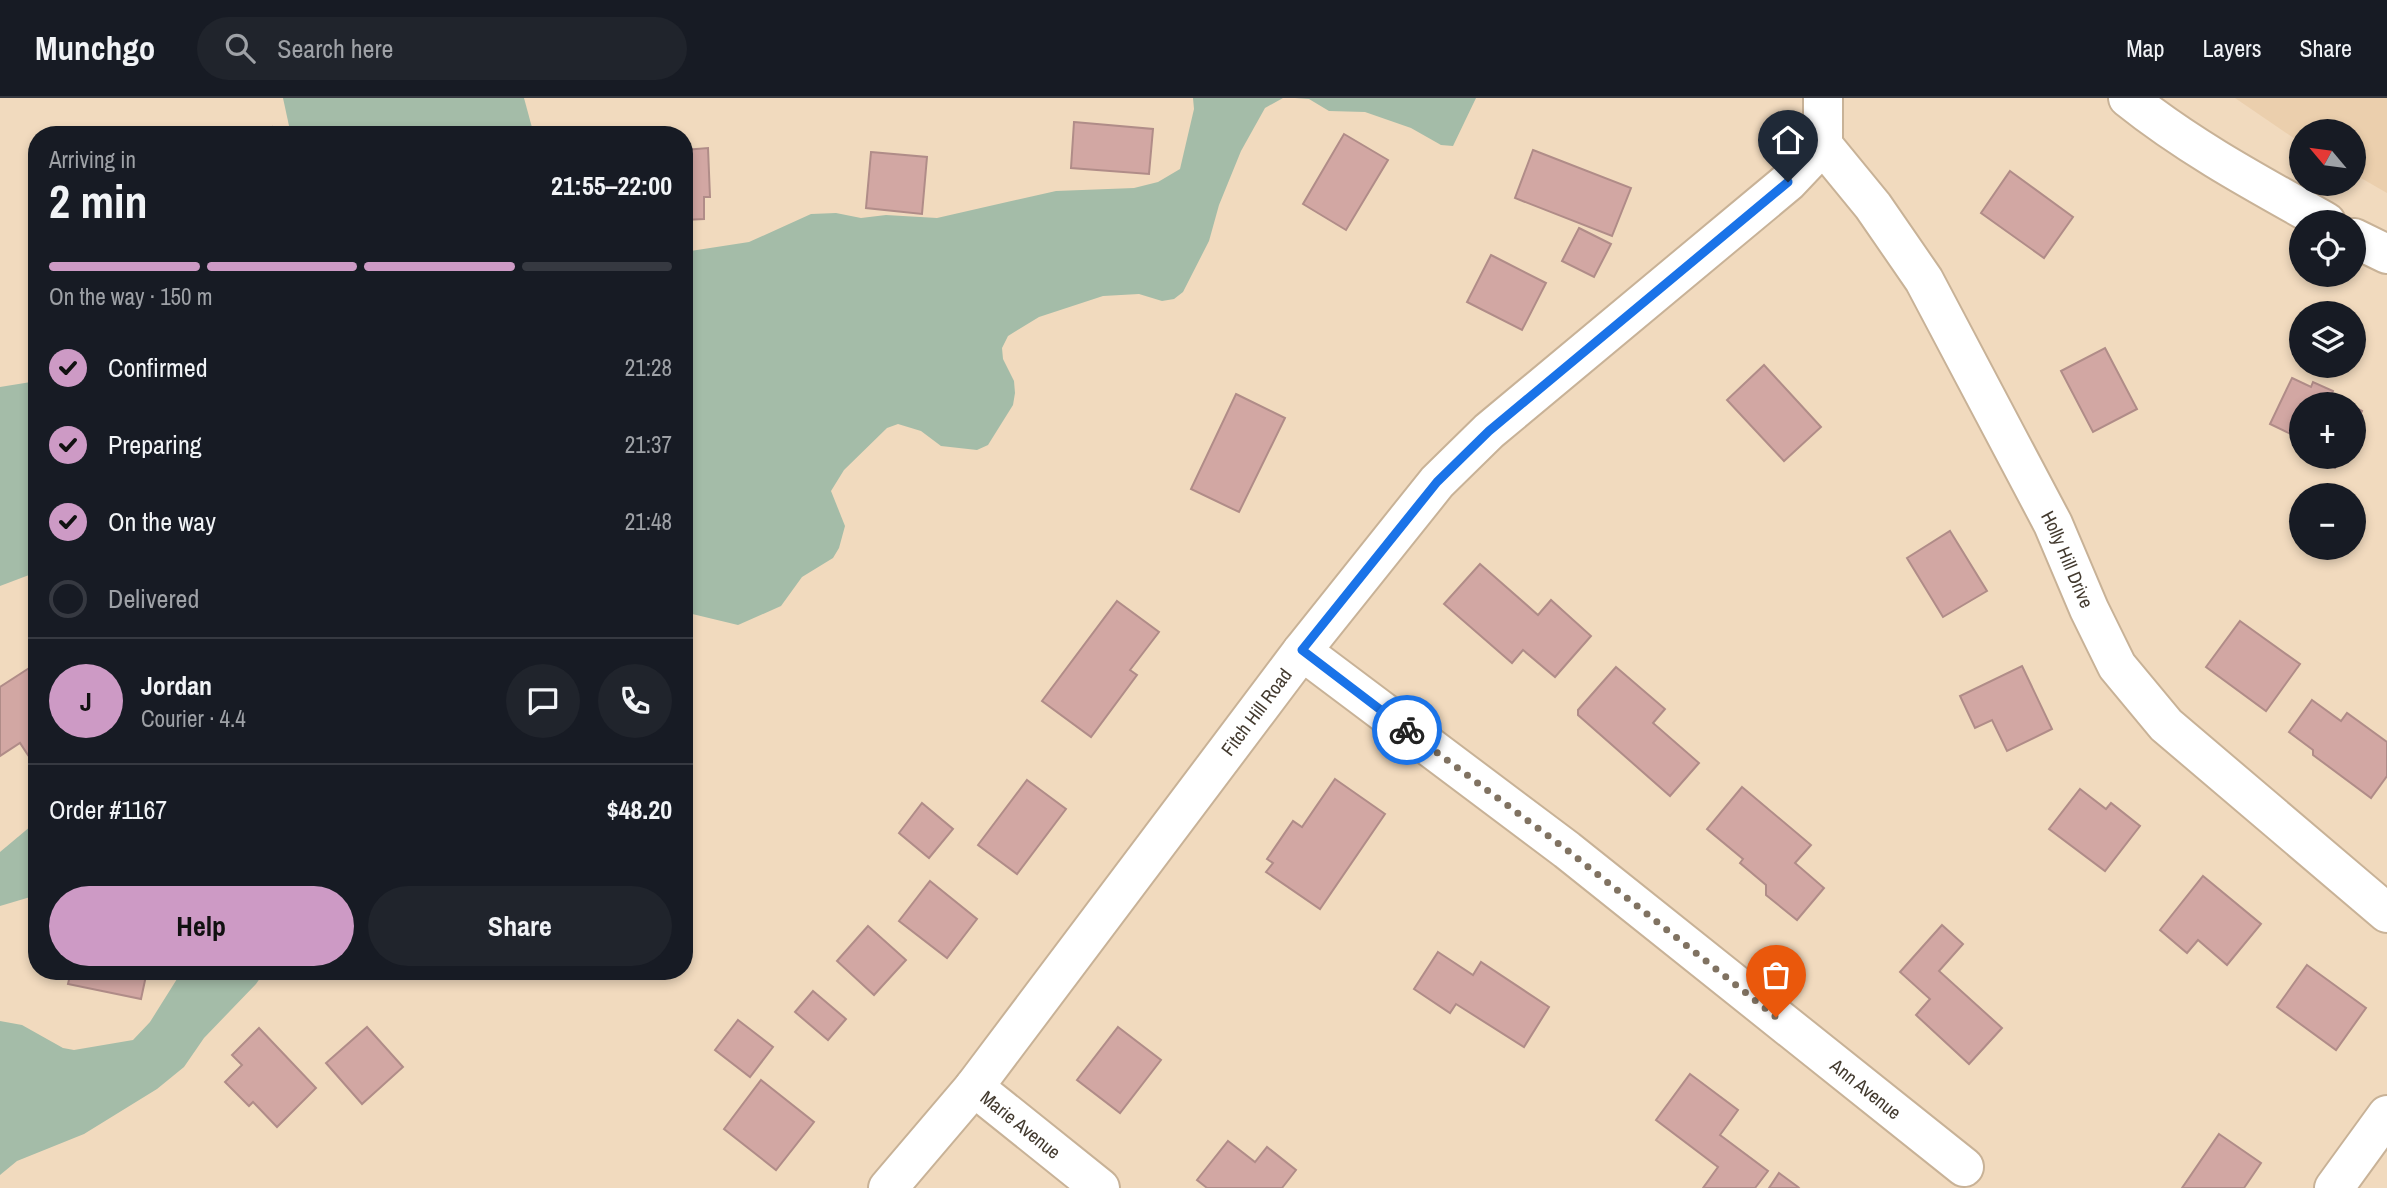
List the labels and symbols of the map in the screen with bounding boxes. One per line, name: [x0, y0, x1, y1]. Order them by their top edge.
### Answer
pin: [1758, 110, 1818, 182]
north arrow: [2289, 119, 2366, 196]
street label: Holly Hill Drive: [2035, 506, 2100, 612]
street label: Fitch Hill Road: [1215, 663, 1298, 761]
courier: [1372, 695, 1442, 765]
pin: [1746, 945, 1806, 1017]
street label: Ann Avenue: [1824, 1052, 1907, 1125]
street label: Marie Avenue: [975, 1084, 1066, 1165]

